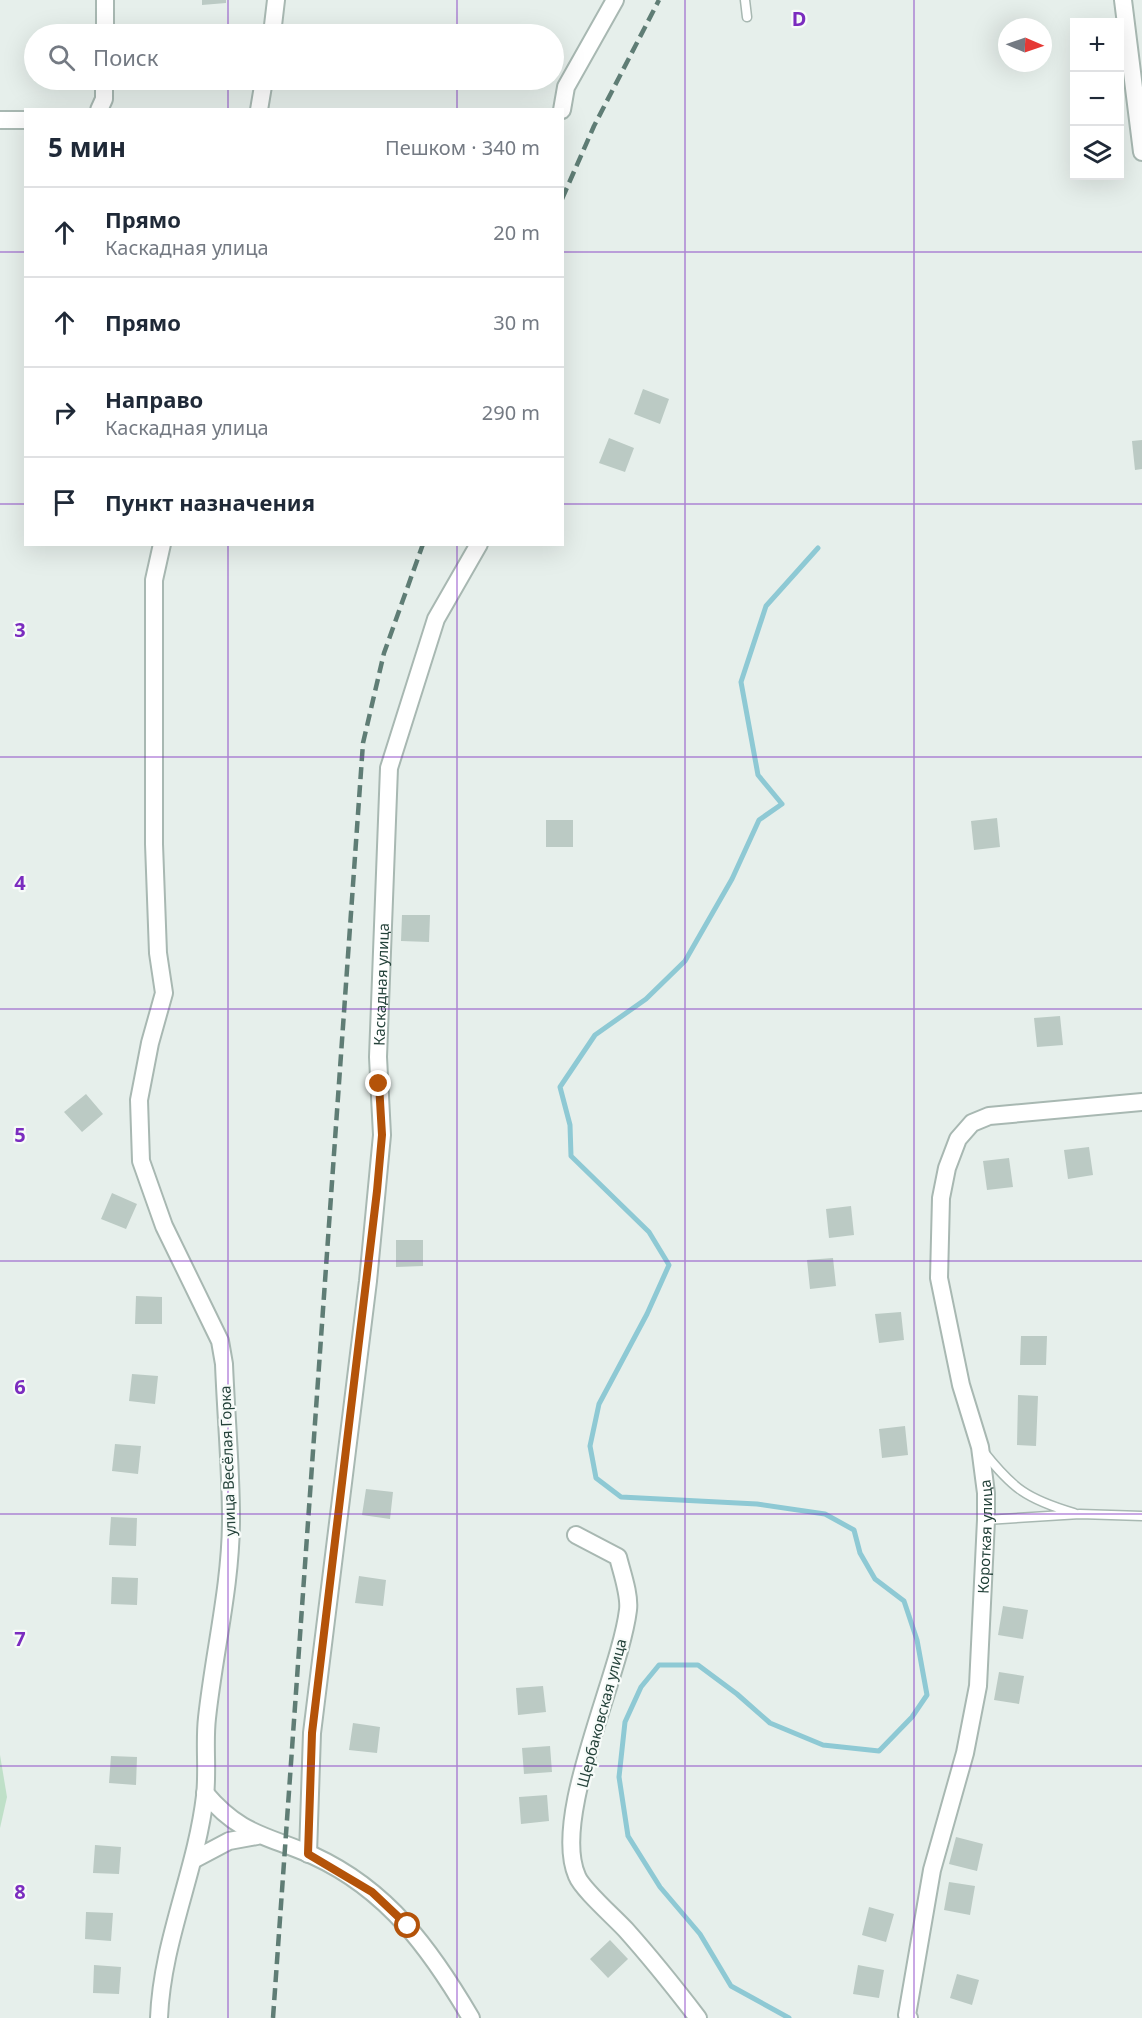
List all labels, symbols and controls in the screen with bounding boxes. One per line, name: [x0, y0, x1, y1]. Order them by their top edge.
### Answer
text: D: [792, 5, 806, 32]
north arrow: [998, 18, 1052, 72]
map controls: [1070, 18, 1124, 180]
button: +: [1070, 18, 1124, 72]
search box: [24, 24, 564, 90]
icon: search: [45, 41, 78, 74]
text: Поиск: [93, 42, 158, 72]
button: −: [1070, 72, 1124, 126]
button: layers: [1070, 126, 1124, 180]
text: 5 мин: [48, 129, 126, 165]
text: Пешком · 340 m: [385, 134, 540, 161]
text: Прямо: [105, 204, 181, 234]
icon: ahead: [48, 216, 81, 249]
text: 20 m: [493, 219, 540, 246]
text: Каскадная улица: [105, 234, 269, 261]
icon: ahead: [48, 306, 81, 339]
text: Прямо: [105, 307, 181, 337]
text: 30 m: [493, 309, 540, 336]
text: Направо: [105, 384, 203, 414]
icon: right: [48, 396, 81, 429]
text: 290 m: [482, 399, 540, 426]
text: Каскадная улица: [105, 414, 269, 441]
icon: arrive: [48, 486, 81, 519]
text: Пункт назначения: [105, 487, 315, 517]
text: 3: [14, 616, 26, 643]
text: 4: [14, 869, 26, 896]
street label: Каскадная улица: [368, 923, 393, 1046]
route end: [365, 1070, 391, 1096]
text: 5: [14, 1121, 26, 1148]
text: 6: [14, 1373, 26, 1400]
street label: улица Весёлая Горка: [214, 1385, 240, 1537]
street label: Короткая улица: [972, 1479, 996, 1594]
text: 7: [14, 1625, 26, 1652]
street label: Щербаковская улица: [571, 1636, 631, 1790]
text: 8: [14, 1878, 26, 1905]
route start: [394, 1912, 420, 1938]

